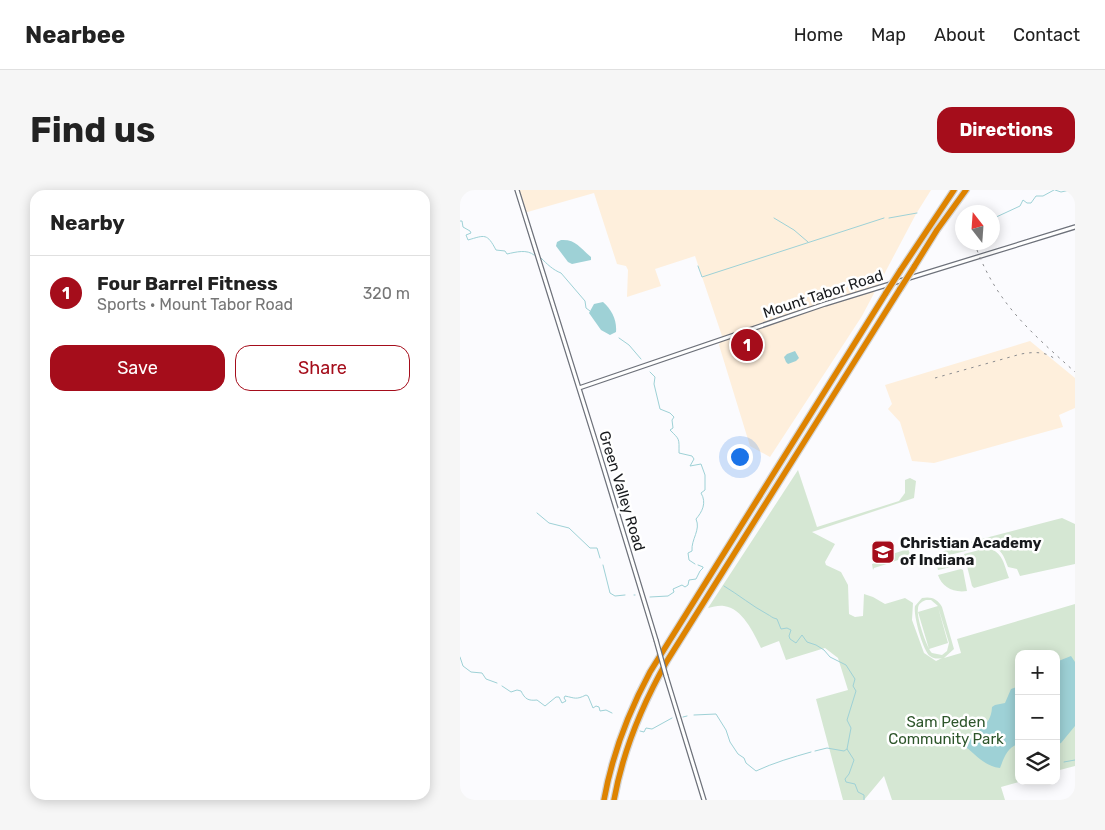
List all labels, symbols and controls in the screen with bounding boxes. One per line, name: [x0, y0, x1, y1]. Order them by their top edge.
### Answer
text: Nearbee: [25, 21, 125, 49]
text: Home: [794, 24, 843, 46]
text: Map: [871, 24, 906, 46]
text: About: [934, 24, 985, 46]
text: Contact: [1013, 24, 1080, 46]
button: Directions: [937, 107, 1075, 153]
text: Find us: [30, 109, 155, 151]
north arrow: [955, 205, 1000, 250]
text: Nearby: [50, 210, 125, 235]
street label: Mount Tabor Road: [761, 266, 885, 322]
text: Four Barrel Fitness: [97, 272, 278, 295]
text: 1: [62, 284, 70, 303]
text: 320 m: [363, 284, 410, 303]
text: Sports · Mount Tabor Road: [97, 295, 293, 314]
pin: 1: [731, 326, 763, 364]
button: Save: [50, 345, 225, 391]
button: Share: [235, 345, 410, 391]
street label: Green Valley Road: [595, 429, 649, 553]
your location: [727, 444, 753, 470]
place label: Christian Academy of Indiana: [900, 534, 1041, 569]
school or university icon: Christian Academy of Indiana: [870, 539, 896, 565]
map controls: [1015, 650, 1060, 785]
button: +: [1015, 650, 1060, 695]
button: −: [1015, 695, 1060, 740]
park label: Sam Peden Community Park: [888, 713, 1004, 748]
button: layers: [1015, 740, 1060, 785]

